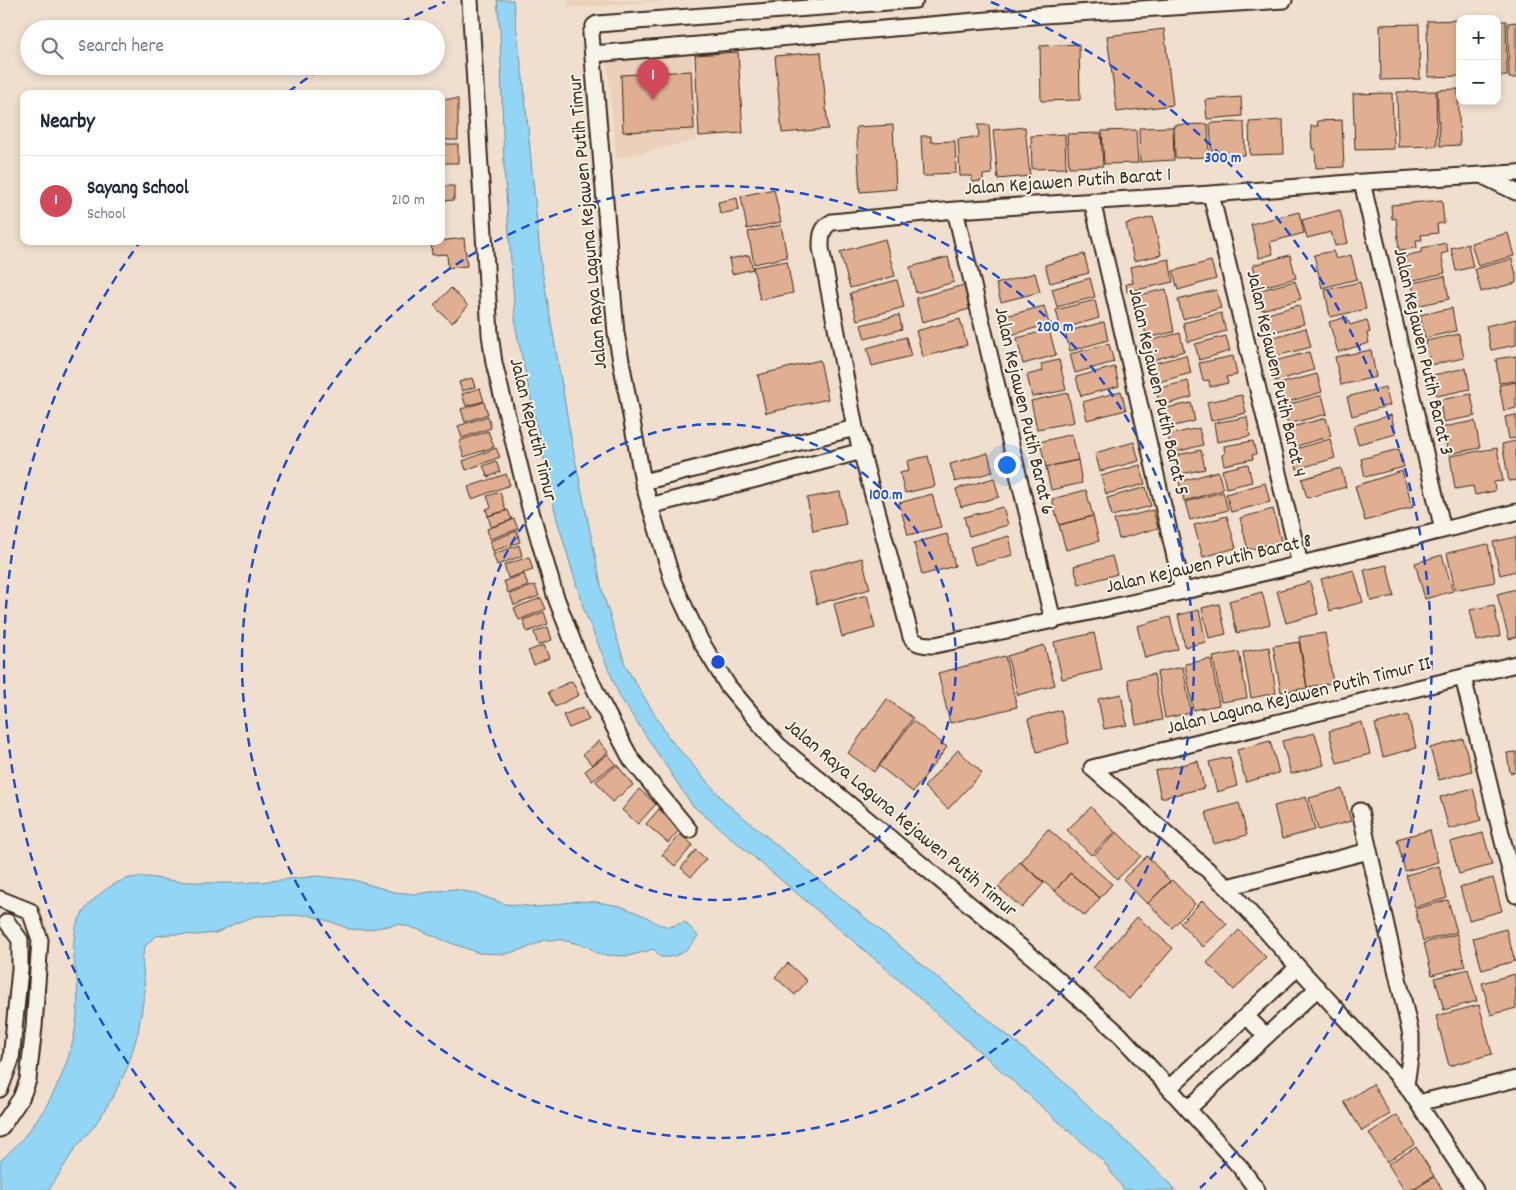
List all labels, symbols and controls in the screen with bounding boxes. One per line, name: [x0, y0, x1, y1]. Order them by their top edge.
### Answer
map controls: [1456, 15, 1501, 105]
button: +: [1456, 15, 1501, 60]
search box: [20, 20, 445, 75]
icon: search: [38, 34, 66, 62]
text: Search here: [78, 34, 164, 61]
pin: 1: [637, 59, 669, 100]
button: −: [1456, 60, 1501, 105]
street label: Jalan Raya Laguna Kejawen Putih Timur: [562, 73, 616, 371]
text: Nearby: [40, 108, 95, 138]
text: 300 m: [1205, 148, 1241, 170]
street label: Jalan Kejawen Putih Barat 1: [964, 162, 1172, 204]
text: Sayang School: [87, 176, 189, 203]
text: 1: [54, 189, 58, 212]
text: 210 m: [391, 189, 425, 212]
text: School: [87, 203, 126, 226]
street label: Jalan Kejawen Putih Barat 3: [1385, 246, 1459, 458]
street label: Jalan Kejawen Putih Barat 4: [1238, 268, 1312, 480]
street label: Jalan Kejawen Putih Barat 5: [1119, 285, 1195, 499]
street label: Jalan Kejawen Putih Barat 6: [985, 304, 1061, 518]
text: 200 m: [1037, 317, 1073, 339]
street label: Jalan Keputih Timur: [501, 355, 563, 505]
your location: [994, 452, 1020, 478]
text: 100 m: [869, 485, 903, 507]
street label: Jalan Kejawen Putih Barat 8: [1103, 528, 1315, 602]
street label: Jalan Laguna Kejawen Putih Timur II: [1164, 651, 1434, 743]
centre of rings: [709, 653, 727, 671]
street label: Jalan Raya Laguna Kejawen Putih Timur: [778, 713, 1023, 925]

